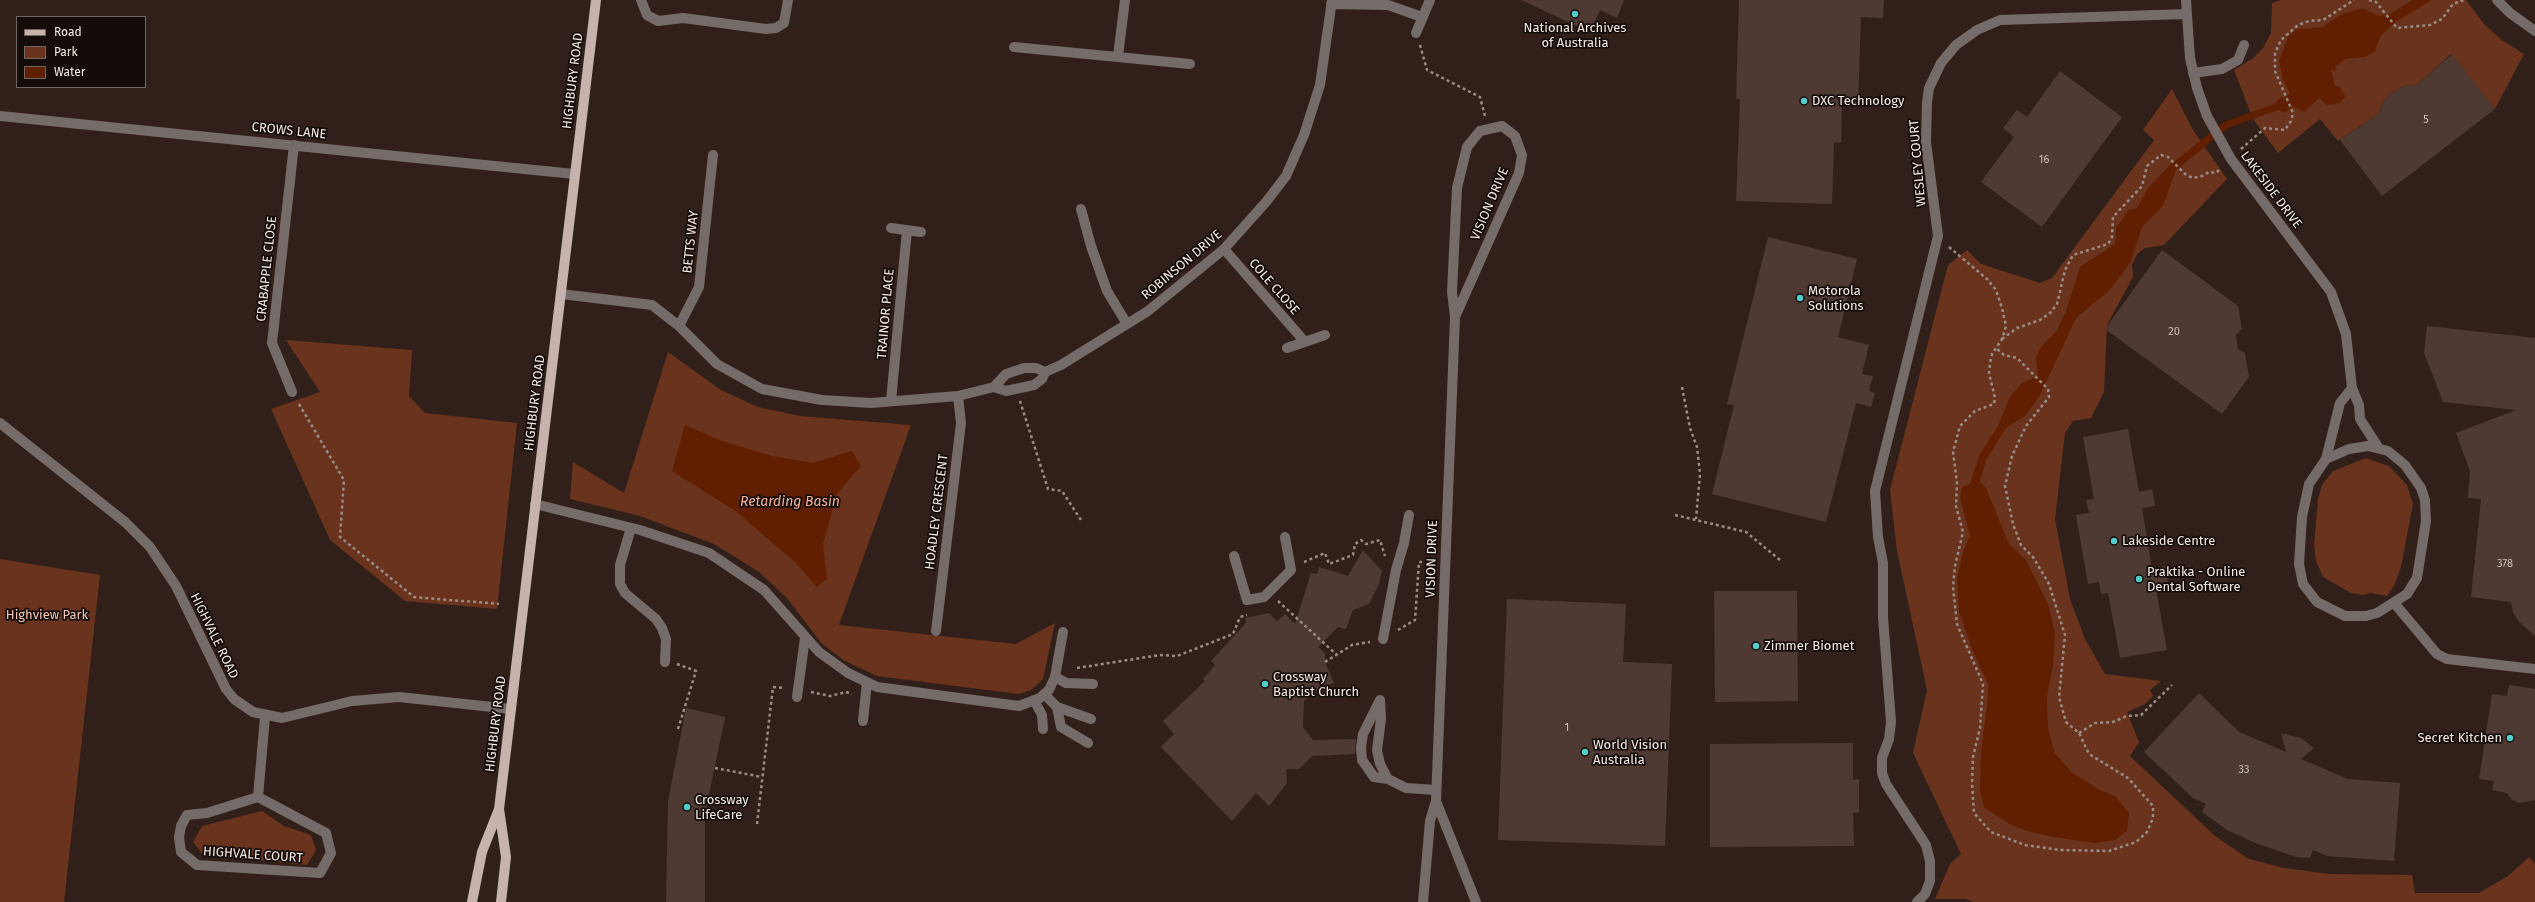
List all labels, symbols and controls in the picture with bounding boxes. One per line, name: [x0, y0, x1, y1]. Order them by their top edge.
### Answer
marker: National Archives of Australia: [1570, 9, 1580, 19]
legend: [16, 16, 146, 88]
place label: National Archives of Australia: [1524, 20, 1626, 51]
text: Road: [54, 25, 82, 39]
street label: HIGHBURY ROAD: [559, 32, 587, 130]
text: Park: [54, 45, 78, 59]
text: Water: [54, 65, 85, 79]
place label: DXC Technology: [1812, 93, 1904, 109]
marker: DXC Technology: [1799, 96, 1809, 106]
house number: 5: [2423, 113, 2429, 127]
street label: CROWS LANE: [251, 119, 327, 143]
street label: WESLEY COURT: [1906, 119, 1930, 207]
street label: LAKESIDE DRIVE: [2237, 148, 2305, 232]
house number: 16: [2039, 153, 2049, 167]
street label: VISION DRIVE: [1468, 165, 1512, 243]
street label: BETTS WAY: [680, 210, 702, 274]
street label: CRABAPPLE CLOSE: [254, 215, 280, 323]
street label: ROBINSON DRIVE: [1139, 227, 1225, 303]
street label: COLE CLOSE: [1245, 256, 1303, 318]
street label: TRAINOR PLACE: [874, 268, 898, 360]
place label: Motorola Solutions: [1808, 283, 1864, 314]
marker: Motorola Solutions: [1795, 293, 1805, 303]
house number: 20: [2168, 325, 2180, 339]
street label: HIGHBURY ROAD: [521, 354, 549, 452]
street label: HOADLEY CRESCENT: [922, 453, 952, 571]
water label: Retarding Basin: [740, 494, 840, 510]
street label: VISION DRIVE: [1423, 520, 1441, 598]
place label: Lakeside Centre: [2122, 533, 2215, 549]
marker: Lakeside Centre: [2109, 536, 2119, 546]
house number: 378: [2497, 557, 2513, 571]
place label: Praktika - Online Dental Software: [2147, 564, 2245, 595]
marker: Praktika - Online Dental Software: [2134, 574, 2144, 584]
street label: HIGHVALE ROAD: [186, 591, 242, 681]
park label: Highview Park: [6, 607, 88, 623]
place label: Zimmer Biomet: [1764, 638, 1854, 654]
marker: Zimmer Biomet: [1751, 641, 1761, 651]
place label: Crossway Baptist Church: [1273, 669, 1359, 700]
street label: HIGHBURY ROAD: [482, 675, 510, 773]
marker: Crossway Baptist Church: [1260, 679, 1270, 689]
house number: 1: [1565, 721, 1569, 735]
place label: Secret Kitchen: [2417, 730, 2502, 746]
marker: Secret Kitchen: [2505, 733, 2515, 743]
place label: World Vision Australia: [1593, 737, 1667, 768]
marker: World Vision Australia: [1580, 747, 1590, 757]
house number: 33: [2239, 763, 2249, 777]
place label: Crossway LifeCare: [695, 792, 749, 823]
marker: Crossway LifeCare: [682, 802, 692, 812]
street label: HIGHVALE COURT: [203, 844, 303, 866]

